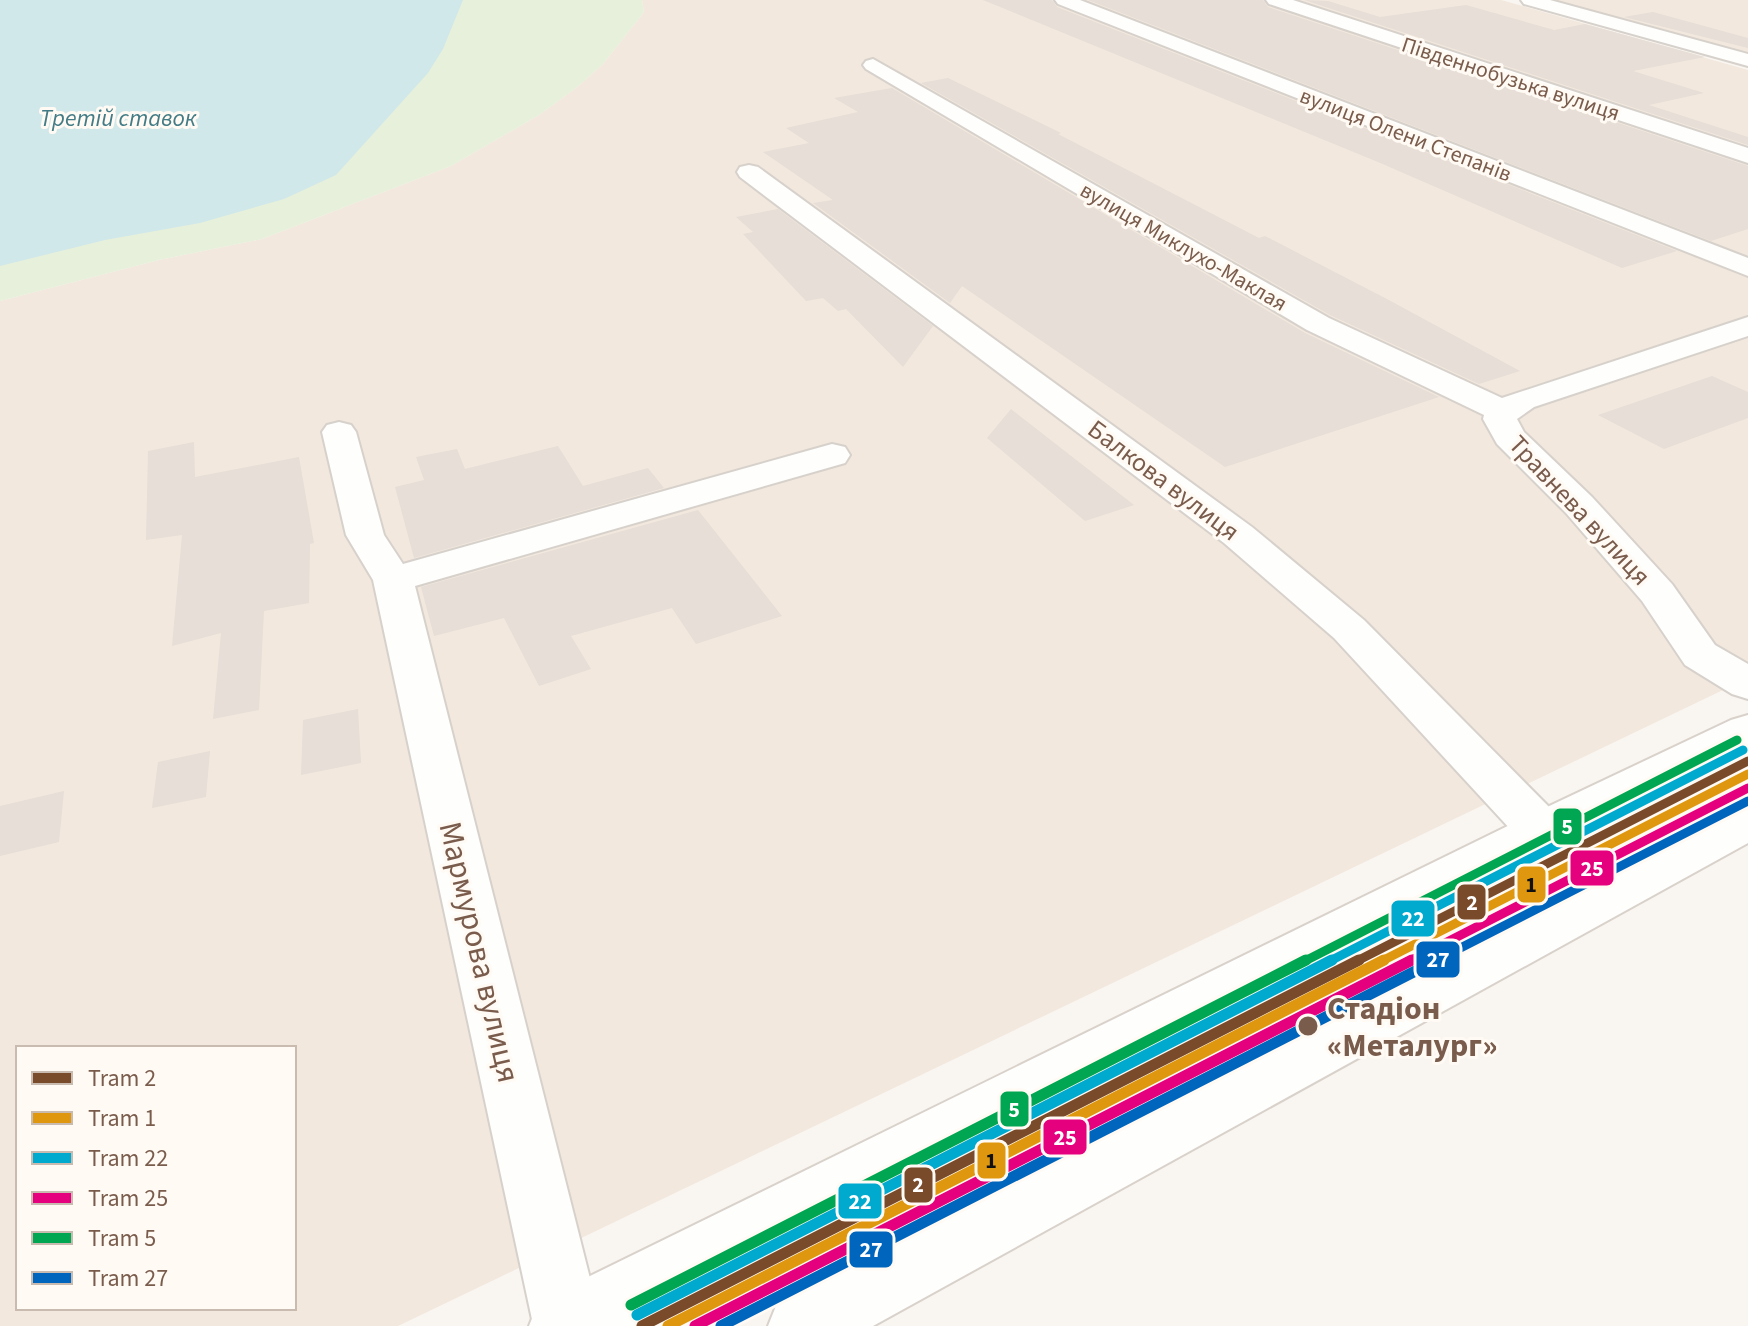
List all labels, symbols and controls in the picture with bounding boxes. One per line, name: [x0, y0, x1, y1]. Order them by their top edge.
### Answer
street label: Південнобузька вулиця: [1397, 29, 1624, 129]
street label: вулиця Олени Степанів: [1295, 80, 1516, 190]
water label: Третій ставок: [40, 101, 197, 136]
street label: вулиця Миклухо-Маклая: [1074, 174, 1293, 319]
street label: Балкова вулиця: [1080, 411, 1247, 550]
street label: Травнева вулиця: [1500, 427, 1659, 594]
line badge: 5: [1552, 807, 1583, 846]
text: 5: [1561, 811, 1573, 843]
street label: Мармурова вулиця: [427, 817, 531, 1087]
line badge: 25: [1569, 849, 1615, 887]
text: 25: [1580, 853, 1604, 885]
line badge: 1: [1516, 865, 1547, 904]
text: 1: [1525, 869, 1537, 901]
line badge: 2: [1456, 883, 1487, 921]
text: 2: [1466, 887, 1478, 919]
line badge: 22: [1390, 899, 1436, 938]
text: 22: [1401, 903, 1425, 935]
line badge: 27: [1415, 940, 1461, 979]
text: 27: [1426, 944, 1450, 976]
place label: Стадіон «Металург»: [1327, 986, 1498, 1069]
marker: Стадіон «Металург»: [1296, 1014, 1320, 1038]
legend: [16, 1046, 296, 1310]
text: Tram 2: [88, 1061, 156, 1096]
line badge: 5: [999, 1090, 1030, 1128]
text: 5: [1008, 1094, 1020, 1126]
text: Tram 1: [88, 1101, 156, 1136]
line badge: 25: [1042, 1118, 1088, 1156]
text: 25: [1053, 1122, 1077, 1154]
text: Tram 22: [88, 1141, 168, 1176]
line badge: 1: [976, 1141, 1007, 1180]
text: 1: [985, 1145, 997, 1177]
line badge: 2: [903, 1166, 934, 1204]
text: 2: [912, 1169, 924, 1201]
text: Tram 25: [88, 1181, 168, 1216]
line badge: 22: [837, 1182, 883, 1220]
text: 22: [848, 1186, 872, 1218]
text: Tram 5: [88, 1221, 156, 1256]
line badge: 27: [848, 1230, 894, 1269]
text: 27: [859, 1234, 883, 1266]
text: Tram 27: [88, 1261, 168, 1296]

